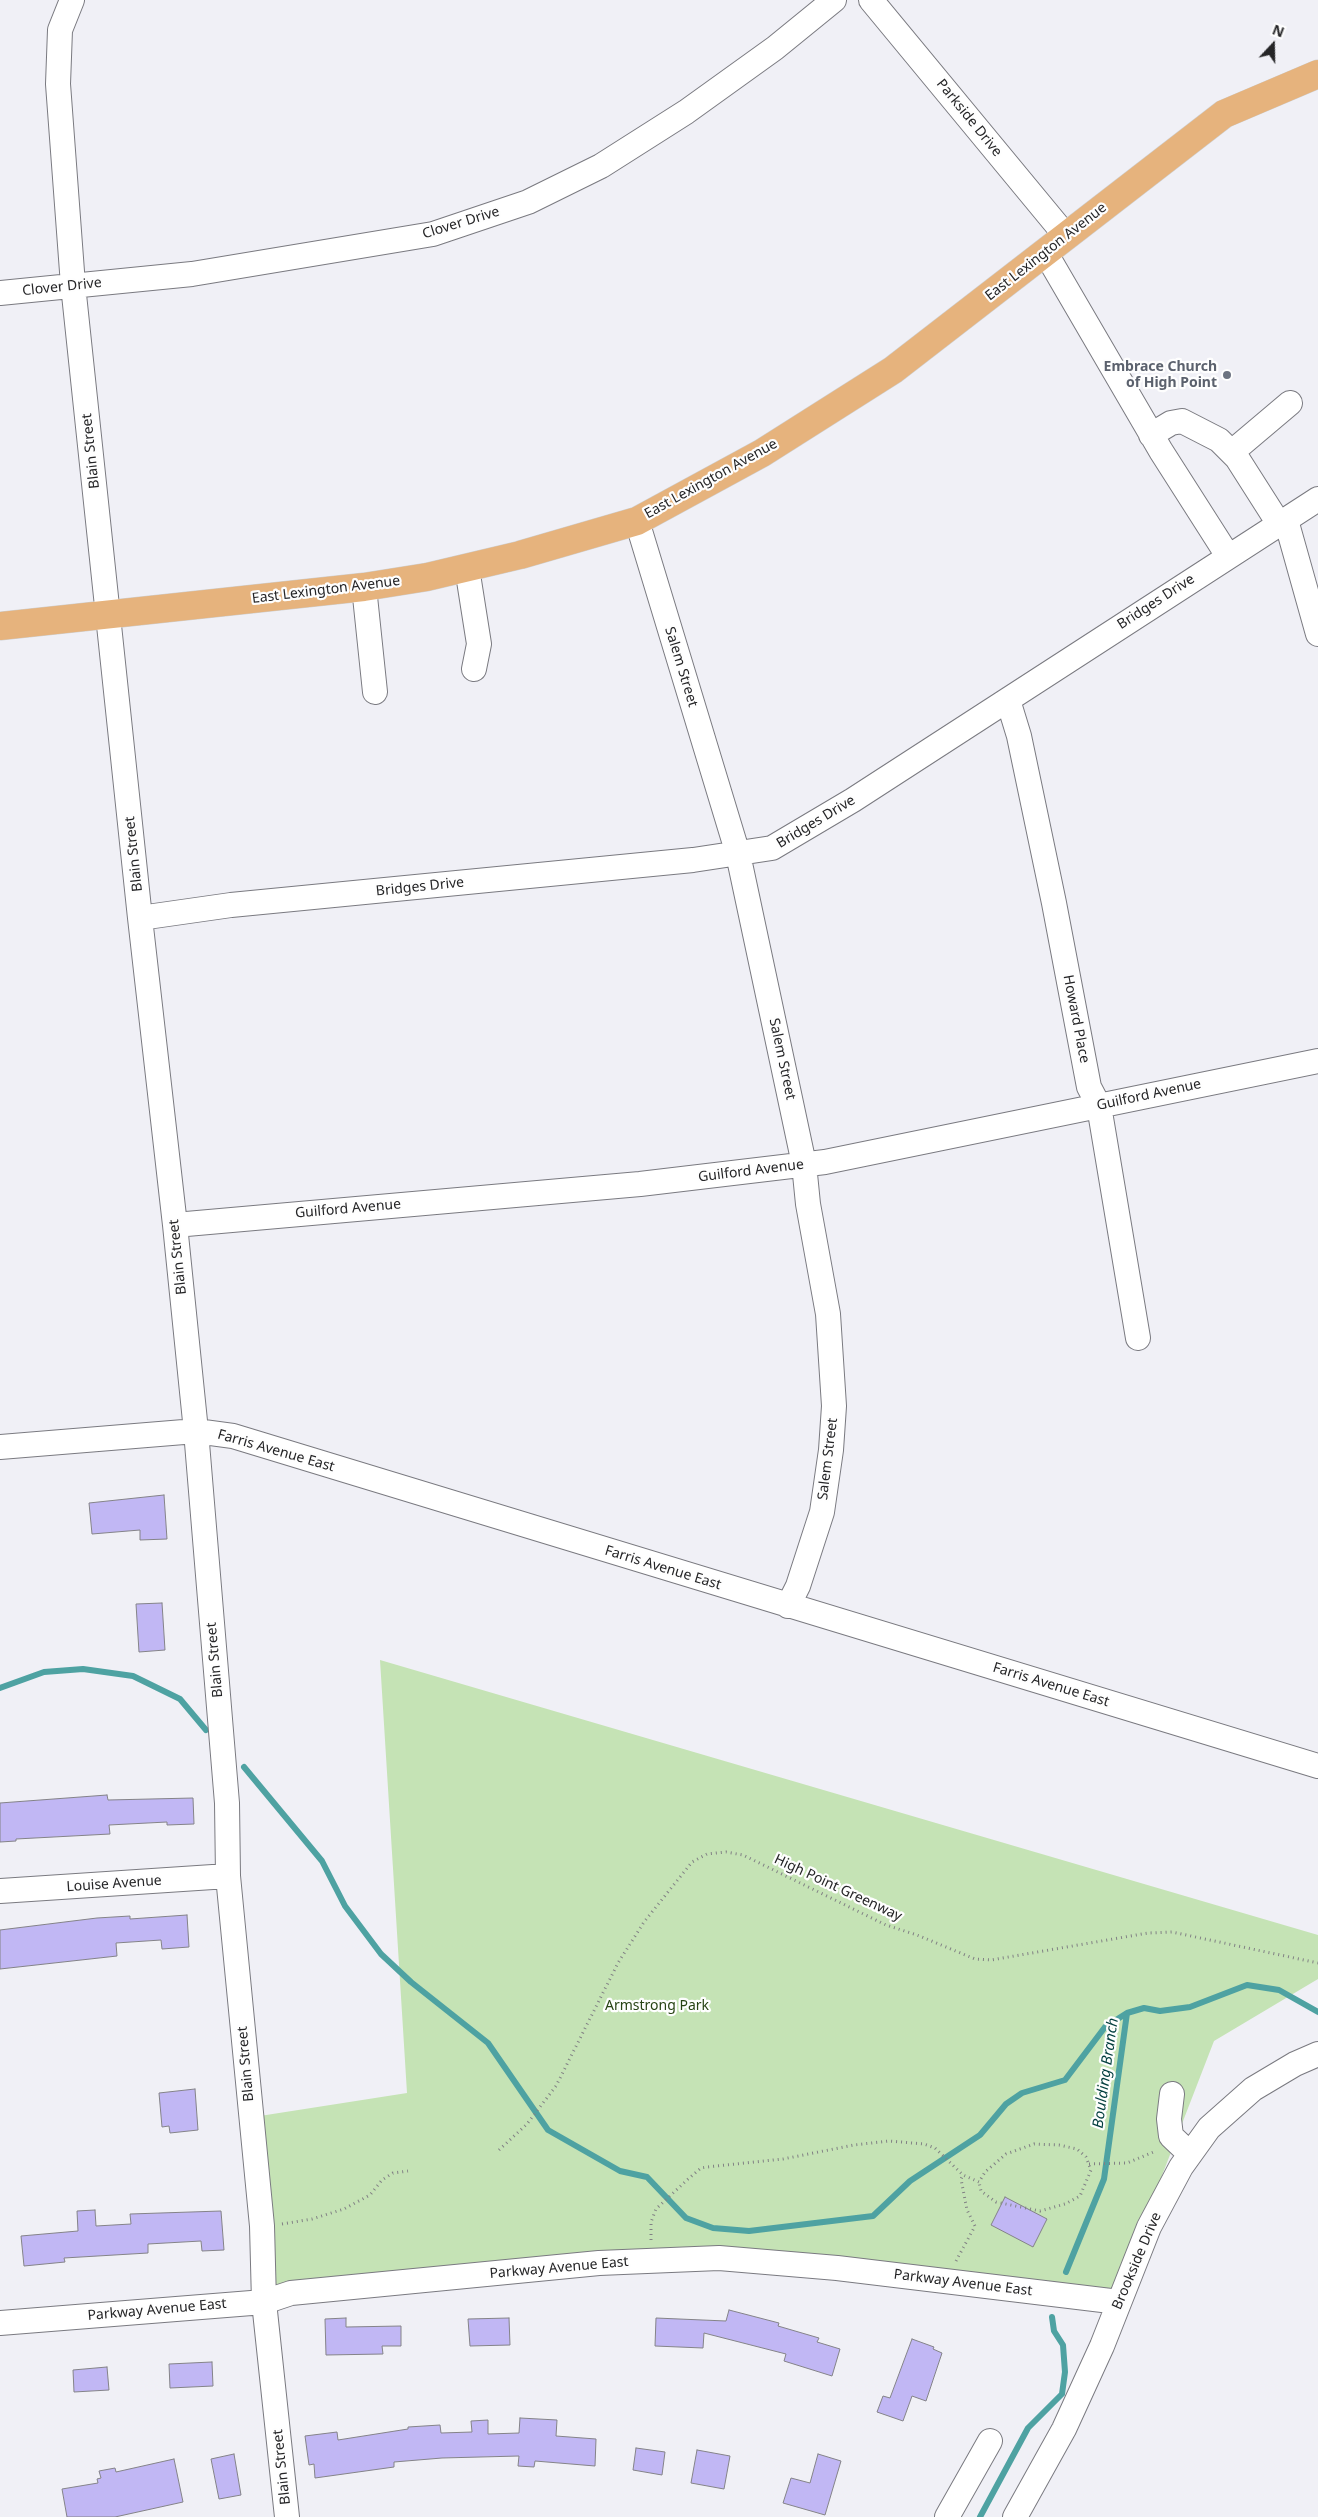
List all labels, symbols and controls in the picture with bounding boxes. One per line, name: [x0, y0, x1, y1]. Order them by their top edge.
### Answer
north arrow: [1248, 20, 1298, 70]
text: N: [1270, 20, 1287, 41]
street label: Parkside Drive: [933, 76, 1005, 160]
street label: East Lexington Avenue: [982, 199, 1110, 305]
street label: Clover Drive: [420, 203, 502, 243]
street label: Clover Drive: [21, 274, 103, 300]
place label: Embrace Church of High Point: [1104, 359, 1217, 392]
marker: Embrace Church of High Point: [1221, 369, 1233, 381]
street label: Blain Street: [79, 413, 103, 489]
street label: East Lexington Avenue: [642, 435, 780, 523]
street label: Bridges Drive: [1114, 571, 1198, 633]
street label: East Lexington Avenue: [251, 573, 401, 607]
street label: Salem Street: [661, 625, 701, 709]
street label: Bridges Drive: [774, 792, 858, 852]
street label: Blain Street: [122, 816, 146, 892]
street label: Bridges Drive: [375, 874, 465, 900]
street label: Howard Place: [1059, 973, 1093, 1065]
street label: Salem Street: [765, 1017, 799, 1101]
street label: Guilford Avenue: [1095, 1076, 1203, 1114]
street label: Guilford Avenue: [697, 1156, 805, 1186]
street label: Guilford Avenue: [294, 1196, 402, 1222]
street label: Blain Street: [166, 1219, 190, 1295]
street label: Salem Street: [815, 1417, 841, 1501]
street label: Farris Avenue East: [216, 1426, 336, 1476]
street label: Farris Avenue East: [603, 1542, 723, 1594]
street label: Blain Street: [203, 1622, 227, 1698]
street label: Farris Avenue East: [991, 1659, 1111, 1711]
street label: High Point Greenway: [771, 1851, 905, 1925]
street label: Louise Avenue: [66, 1872, 162, 1896]
park label: Armstrong Park: [605, 1998, 709, 2014]
water label: Boulding Branch: [1089, 2017, 1123, 2129]
street label: Blain Street: [234, 2026, 258, 2102]
street label: Brookside Drive: [1109, 2210, 1165, 2312]
street label: Parkway Avenue East: [489, 2254, 629, 2282]
street label: Parkway Avenue East: [893, 2266, 1033, 2300]
street label: Parkway Avenue East: [87, 2296, 227, 2324]
street label: Blain Street: [270, 2429, 294, 2505]

